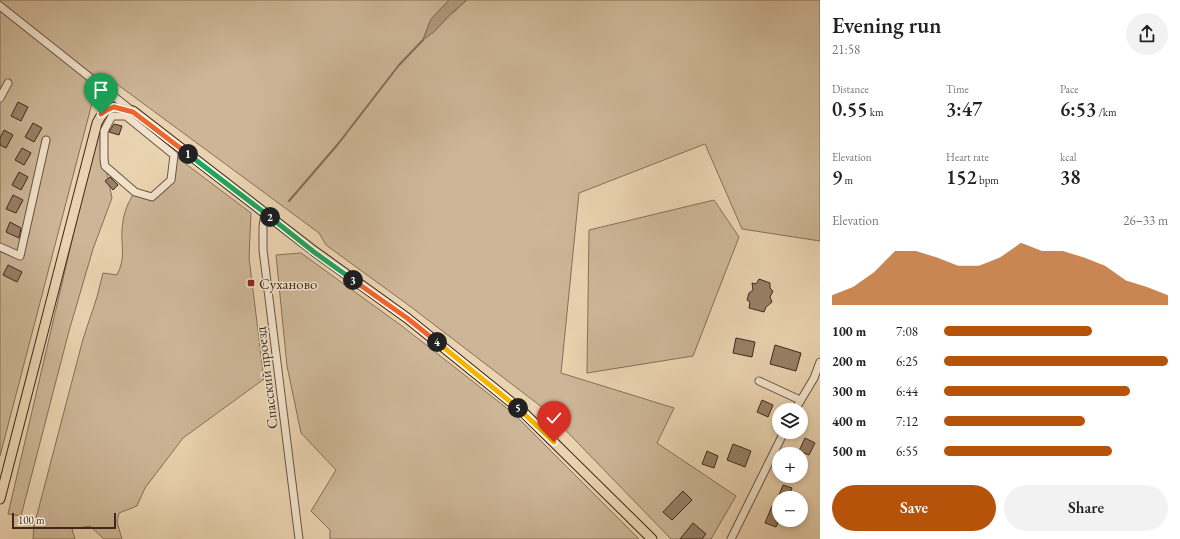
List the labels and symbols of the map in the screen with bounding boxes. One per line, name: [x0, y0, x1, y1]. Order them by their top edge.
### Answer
pin: [84, 73, 118, 114]
pin: 1: [178, 144, 198, 164]
pin: 2: [260, 207, 280, 227]
pin: 3: [343, 270, 363, 290]
place label: Суханово: [259, 274, 317, 293]
marker: Суханово: [246, 278, 256, 288]
street label: Спасский проезд: [250, 326, 282, 430]
pin: 4: [427, 332, 447, 352]
pin: 5: [508, 398, 528, 418]
pin: [537, 401, 571, 442]
scale bar: [12, 511, 116, 530]

